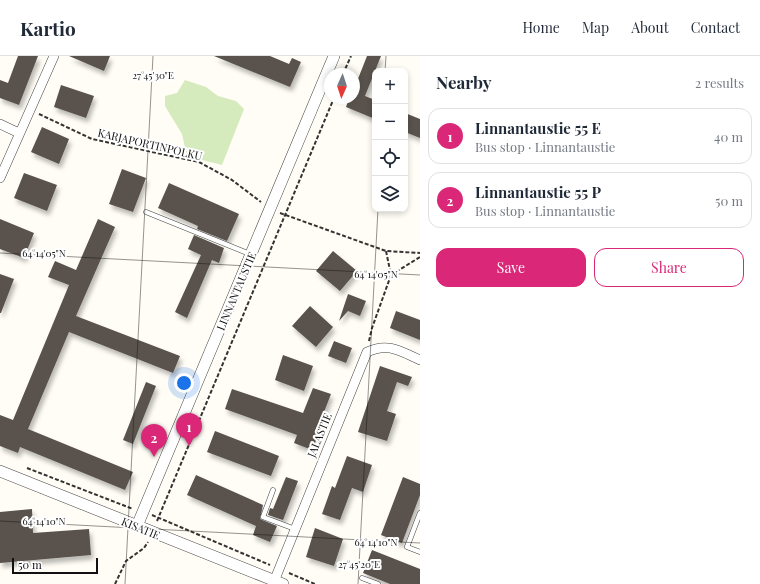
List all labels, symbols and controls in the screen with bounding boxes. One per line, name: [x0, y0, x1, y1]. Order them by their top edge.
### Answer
text: Kartio: [20, 15, 76, 41]
text: Home: [522, 18, 560, 37]
text: Map: [582, 18, 609, 37]
text: About: [631, 18, 669, 37]
text: Contact: [691, 18, 740, 37]
text: 27°45'30"E: [132, 68, 174, 82]
north arrow: [324, 68, 360, 104]
map controls: [372, 68, 408, 212]
button: +: [372, 68, 408, 104]
text: Nearby: [436, 71, 491, 93]
text: 2 results: [695, 74, 744, 91]
button: −: [372, 104, 408, 140]
text: Linnantaustie 55 E: [475, 118, 601, 138]
street label: KARJAPORTINPOLKU: [96, 125, 204, 163]
text: 1: [448, 128, 452, 145]
text: 40 m: [714, 128, 743, 145]
text: Bus stop · Linnantaustie: [475, 138, 615, 155]
button: locate: [372, 140, 408, 176]
button: layers: [372, 176, 408, 212]
text: Linnantaustie 55 P: [475, 182, 601, 202]
text: 2: [447, 192, 453, 209]
text: 50 m: [715, 192, 743, 209]
text: Bus stop · Linnantaustie: [475, 202, 615, 219]
text: 64°14'05"N: [22, 246, 66, 260]
button: Save: [436, 248, 586, 287]
button: Share: [594, 248, 744, 287]
street label: LINNANTAUSTIE: [213, 249, 259, 333]
text: 64°14'05"N: [354, 267, 398, 281]
your location: [174, 373, 194, 393]
street label: JALASTIE: [303, 410, 335, 460]
pin: 1: [176, 413, 202, 446]
pin: 2: [141, 424, 167, 457]
street label: KISATIE: [119, 513, 163, 543]
text: 64°14'10"N: [22, 514, 66, 528]
text: 64°14'10"N: [354, 535, 398, 549]
scale bar: [12, 556, 98, 575]
text: 50 m: [18, 557, 42, 572]
text: 27°45'20"E: [338, 557, 380, 571]

